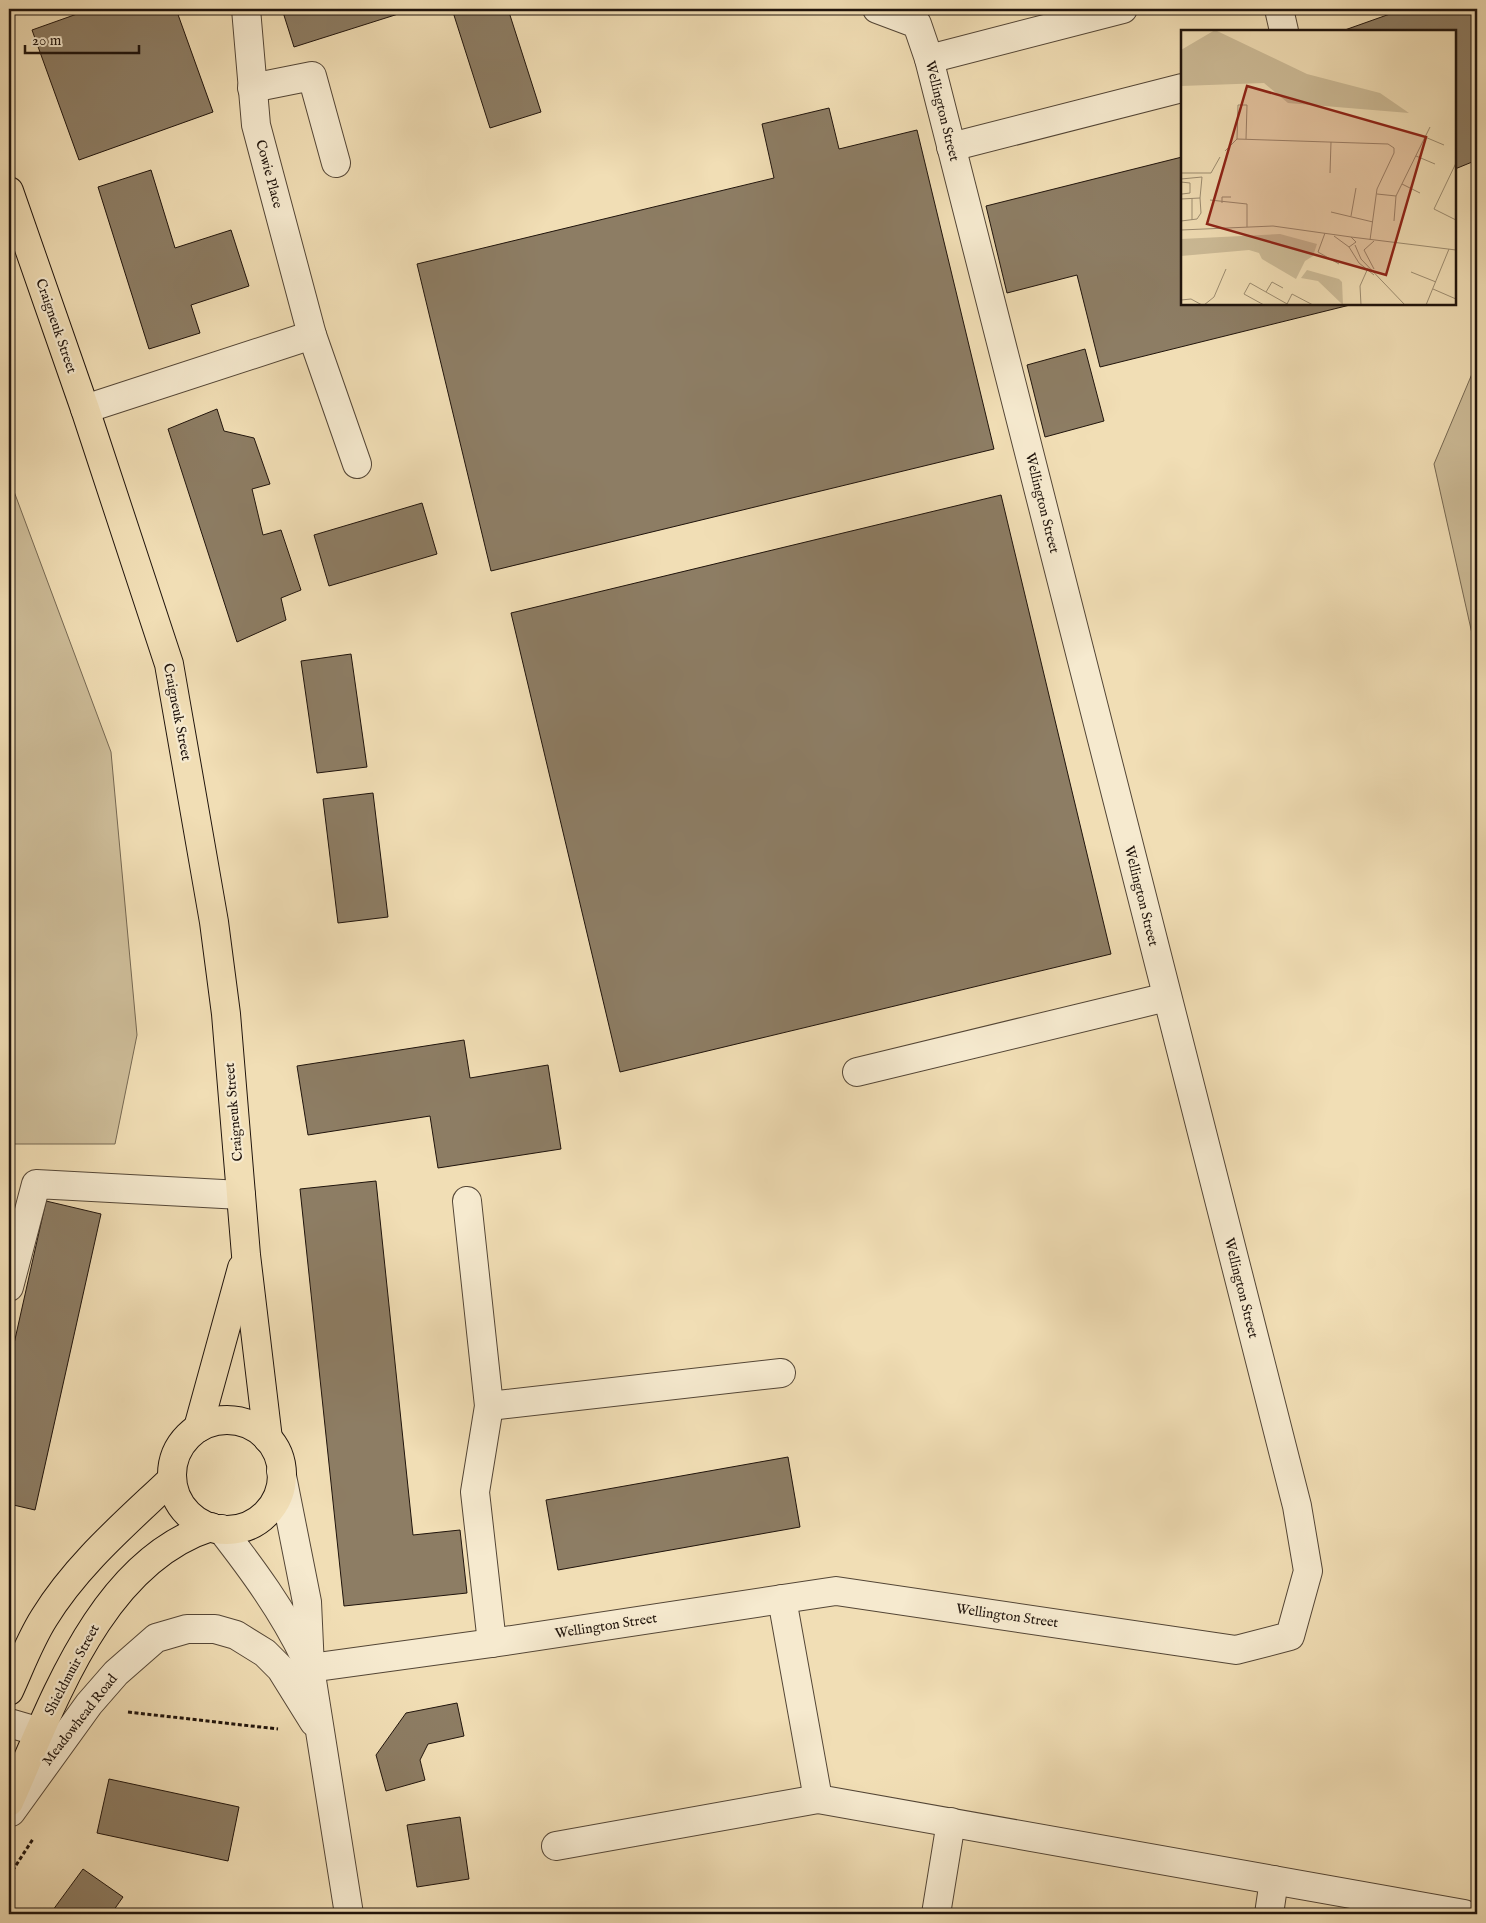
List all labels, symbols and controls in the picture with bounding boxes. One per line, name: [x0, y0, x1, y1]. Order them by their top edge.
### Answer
scale bar: [25, 22, 139, 54]
inset map: [1181, 30, 1456, 305]
text: 20 m: [32, 31, 62, 50]
street label: Wellington Street: [921, 59, 963, 163]
street label: Cowie Place: [251, 138, 287, 211]
street label: Craigneuk Street: [31, 276, 81, 376]
street label: Wellington Street: [1021, 451, 1063, 555]
street label: Craigneuk Street: [159, 662, 195, 762]
street label: Wellington Street: [1120, 844, 1162, 948]
street label: Craigneuk Street: [221, 1062, 247, 1162]
street label: Wellington Street: [1220, 1236, 1262, 1340]
street label: Wellington Street: [955, 1600, 1060, 1632]
street label: Wellington Street: [554, 1609, 659, 1643]
street label: Shieldmuir Street: [40, 1621, 104, 1719]
street label: Meadowhead Road: [39, 1670, 122, 1769]

